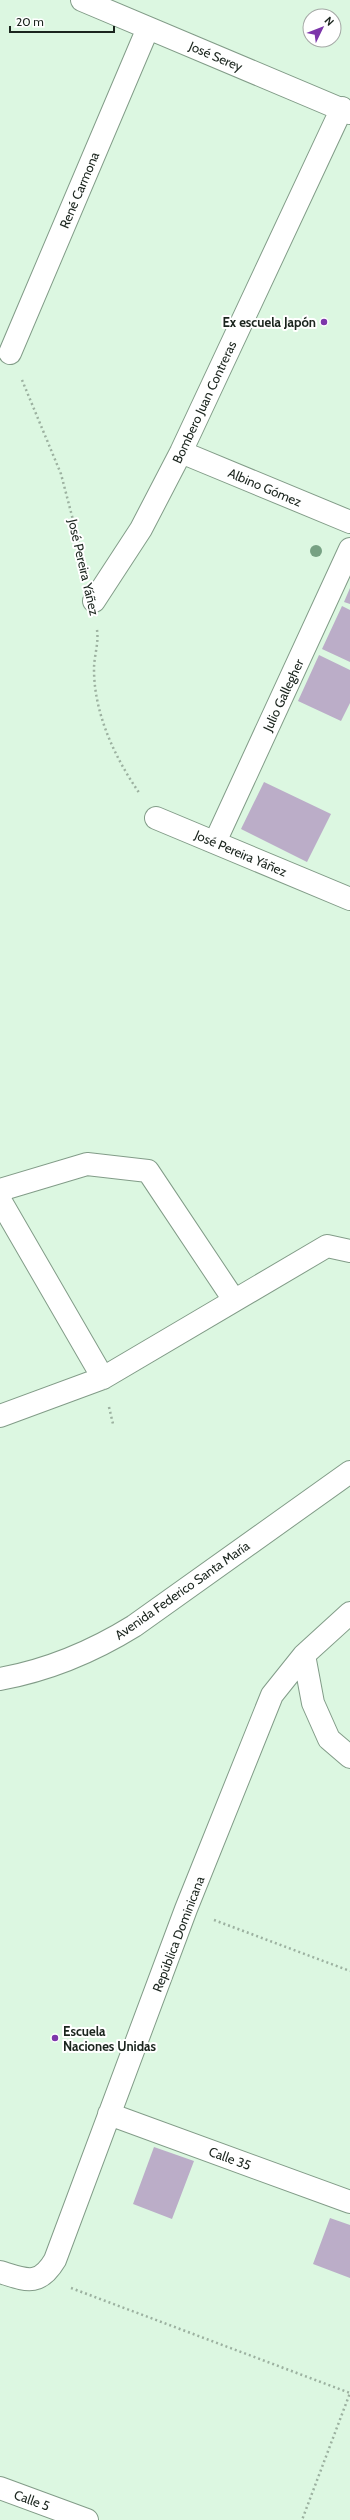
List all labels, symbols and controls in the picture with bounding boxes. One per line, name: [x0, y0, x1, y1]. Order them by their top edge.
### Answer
scale bar: [10, 8, 114, 34]
north arrow: [302, 8, 342, 48]
text: 20 m: [16, 14, 44, 29]
text: N: [322, 14, 337, 29]
street label: José Serey: [186, 37, 246, 75]
street label: René Carmona: [56, 149, 103, 231]
place label: Ex escuela Japón: [222, 314, 316, 330]
marker: Ex escuela Japón: [319, 317, 329, 327]
street label: Bombero Juan Contreras: [169, 338, 240, 466]
street label: Albino Gómez: [226, 464, 304, 510]
street label: José Pereira Yáñez: [65, 516, 103, 617]
street label: Julio Gallegher: [259, 656, 307, 735]
street label: José Pereira Yáñez: [192, 826, 289, 880]
street label: Avenida Federico Santa María: [112, 1537, 253, 1643]
street label: República Dominicana: [149, 1873, 208, 1994]
place label: Escuela Naciones Unidas: [63, 2023, 157, 2054]
marker: Escuela Naciones Unidas: [50, 2033, 60, 2043]
street label: Calle 35: [207, 2143, 253, 2173]
street label: Calle 5: [12, 2486, 52, 2514]

